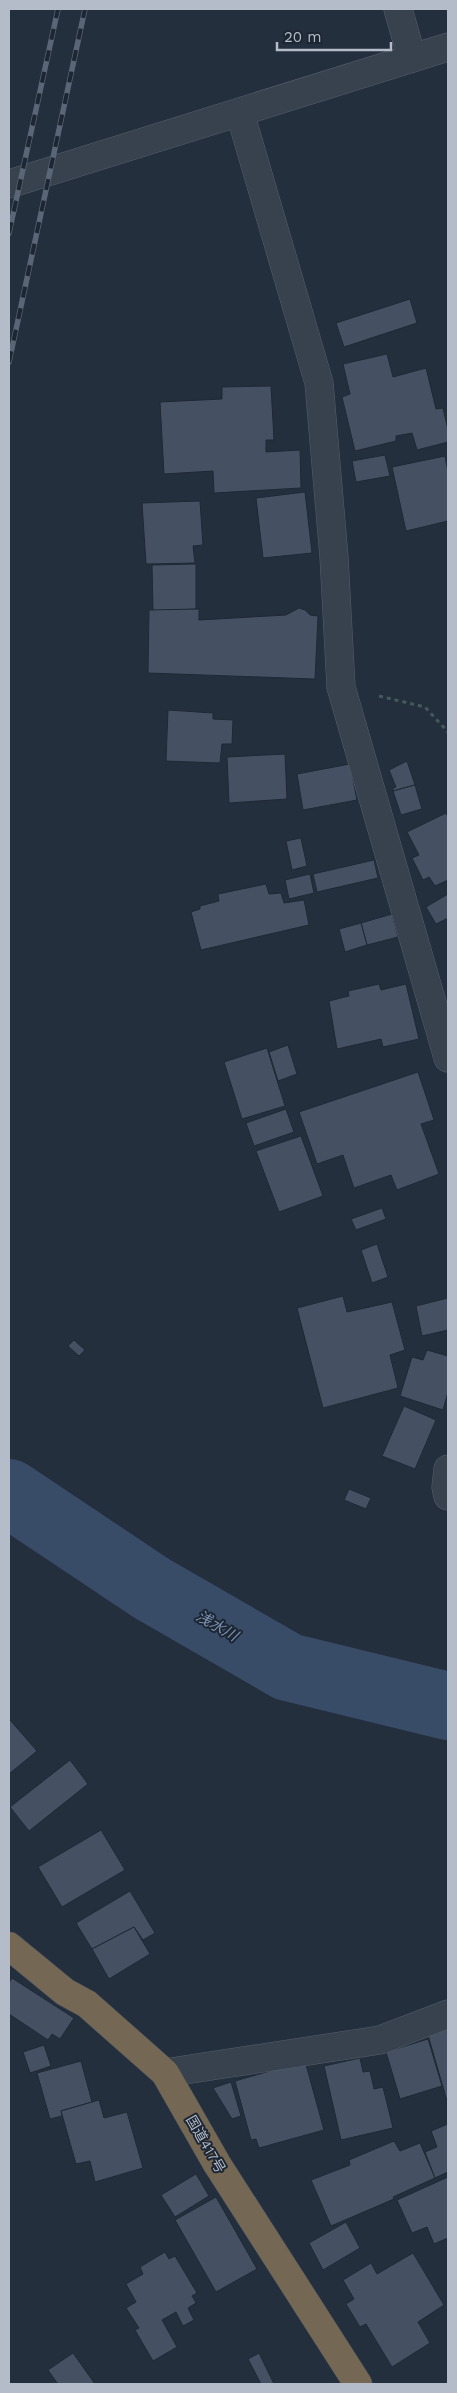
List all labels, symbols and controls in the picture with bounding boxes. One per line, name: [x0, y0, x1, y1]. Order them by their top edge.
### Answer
scale bar: [277, 20, 391, 52]
text: 20 m: [284, 28, 322, 46]
water label: 浅水川: [193, 1607, 243, 1646]
street label: 国道417号: [183, 2112, 229, 2176]

